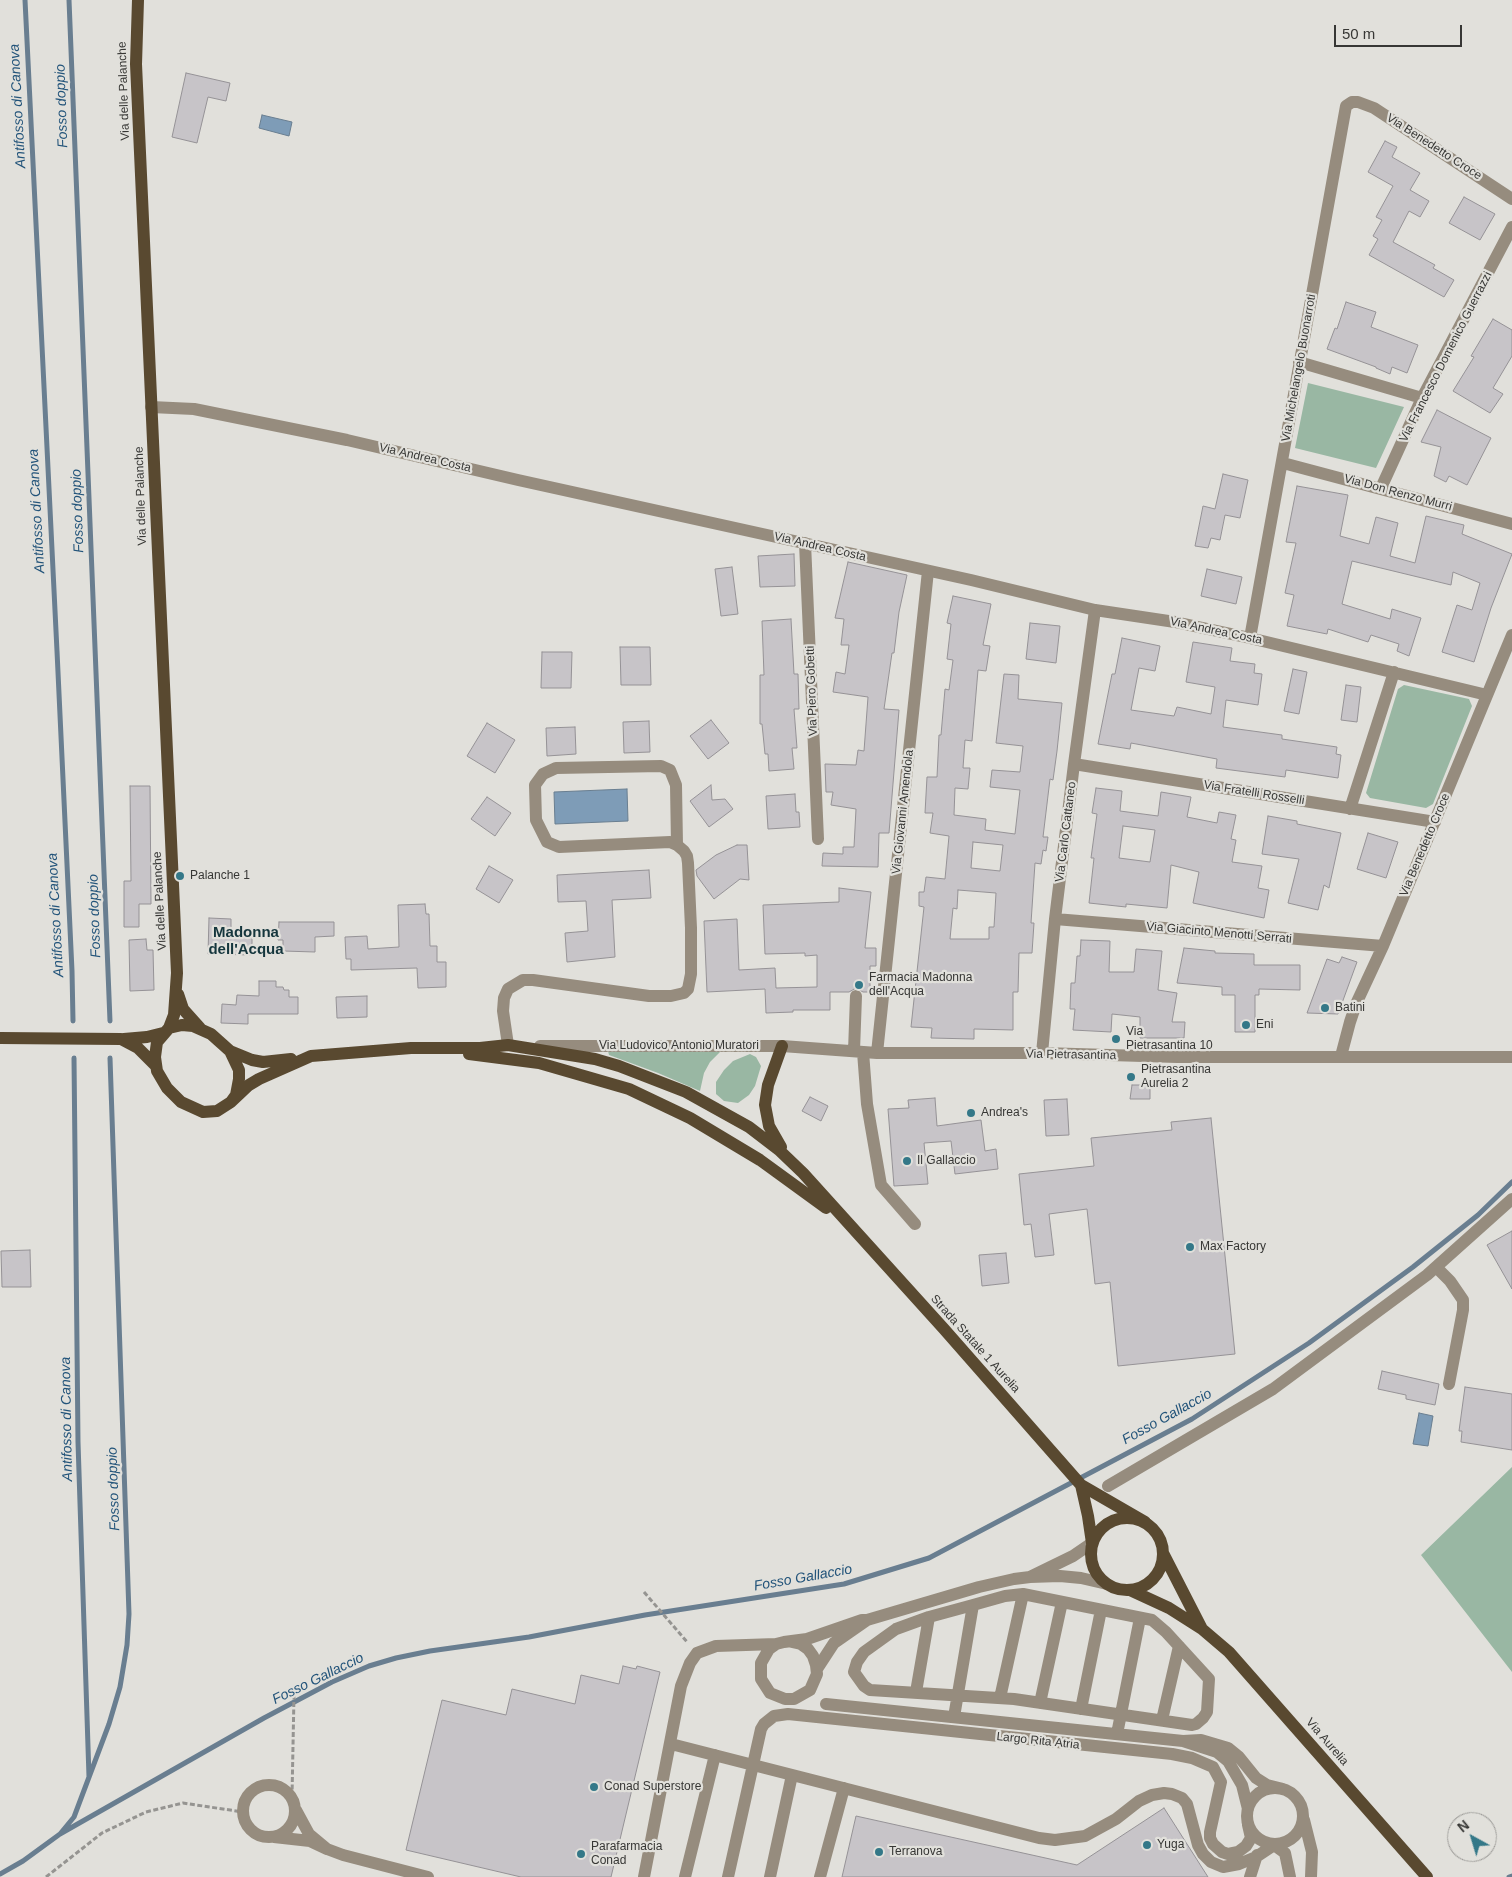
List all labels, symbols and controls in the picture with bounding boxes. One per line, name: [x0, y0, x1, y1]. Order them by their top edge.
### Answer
scale bar: [1337, 15, 1464, 47]
text: 50 m: [1342, 25, 1375, 42]
street label: Via delle Palanche: [115, 41, 133, 141]
water label: Antifosso di Canova: [6, 43, 30, 169]
water label: Fosso doppio: [52, 64, 72, 148]
street label: Via Benedetto Croce: [1384, 111, 1484, 183]
street label: Via Francesco Domenico Guerrazzi: [1397, 269, 1495, 445]
street label: Via Michelangelo Buonarroti: [1279, 293, 1319, 443]
street label: Via Andrea Costa: [378, 440, 472, 476]
street label: Via delle Palanche: [132, 446, 150, 546]
water label: Antifosso di Canova: [25, 448, 49, 574]
water label: Fosso doppio: [68, 469, 88, 553]
street label: Via Don Renzo Murri: [1342, 472, 1454, 514]
street label: Via Andrea Costa: [773, 529, 867, 565]
street label: Via Andrea Costa: [1169, 614, 1263, 648]
street label: Via Piero Gobetti: [803, 646, 821, 736]
street label: Via Giovanni Amendola: [889, 749, 917, 875]
street label: Via Fratelli Rosselli: [1203, 778, 1305, 808]
street label: Via Carlo Cattaneo: [1053, 781, 1079, 883]
street label: Via Benedetto Croce: [1397, 791, 1453, 899]
street label: Via delle Palanche: [150, 851, 170, 951]
water label: Antifosso di Canova: [44, 852, 68, 978]
place label: Palanche 1: [190, 869, 250, 883]
marker: Palanche 1: [174, 870, 186, 882]
water label: Fosso doppio: [85, 874, 105, 958]
street label: Via Giacinto Menotti Serrati: [1146, 919, 1292, 947]
district label: Madonna dell'Acqua: [208, 924, 284, 959]
place label: Farmacia Madonna dell'Acqua: [869, 971, 972, 999]
marker: Farmacia Madonna dell'Acqua: [853, 979, 865, 991]
place label: Batini: [1335, 1001, 1365, 1015]
marker: Batini: [1319, 1002, 1331, 1014]
place label: Eni: [1256, 1018, 1273, 1032]
marker: Eni: [1240, 1019, 1252, 1031]
place label: Via Pietrasantina 10: [1126, 1025, 1213, 1053]
marker: Via Pietrasantina 10: [1110, 1033, 1122, 1045]
street label: Via Ludovico Antonio Muratori: [599, 1039, 759, 1053]
street label: Via Pietrasantina: [1026, 1047, 1116, 1063]
place label: Pietrasantina Aurelia 2: [1141, 1063, 1211, 1091]
marker: Pietrasantina Aurelia 2: [1125, 1071, 1137, 1083]
place label: Andrea's: [981, 1106, 1028, 1120]
marker: Andrea's: [965, 1107, 977, 1119]
place label: Il Gallaccio: [917, 1154, 976, 1168]
marker: Il Gallaccio: [901, 1155, 913, 1167]
place label: Max Factory: [1200, 1240, 1266, 1254]
marker: Max Factory: [1184, 1241, 1196, 1253]
street label: Strada Statale 1 Aurelia: [927, 1292, 1023, 1396]
water label: Antifosso di Canova: [58, 1357, 76, 1481]
water label: Fosso Gallaccio: [1119, 1386, 1215, 1448]
water label: Fosso doppio: [104, 1447, 124, 1531]
water label: Fosso Gallaccio: [753, 1561, 853, 1595]
water label: Fosso Gallaccio: [270, 1650, 366, 1708]
street label: Via Aurelia: [1303, 1715, 1351, 1769]
street label: Largo Rita Atria: [996, 1729, 1080, 1753]
place label: Conad Superstore: [604, 1780, 701, 1794]
marker: Conad Superstore: [588, 1781, 600, 1793]
north arrow: [1447, 1812, 1497, 1862]
text: N: [1454, 1817, 1472, 1836]
place label: Yuga: [1157, 1838, 1184, 1852]
marker: Yuga: [1141, 1839, 1153, 1851]
place label: Parafarmacia Conad: [591, 1840, 662, 1868]
place label: Terranova: [889, 1845, 942, 1859]
marker: Terranova: [873, 1846, 885, 1858]
marker: Parafarmacia Conad: [575, 1848, 587, 1860]

